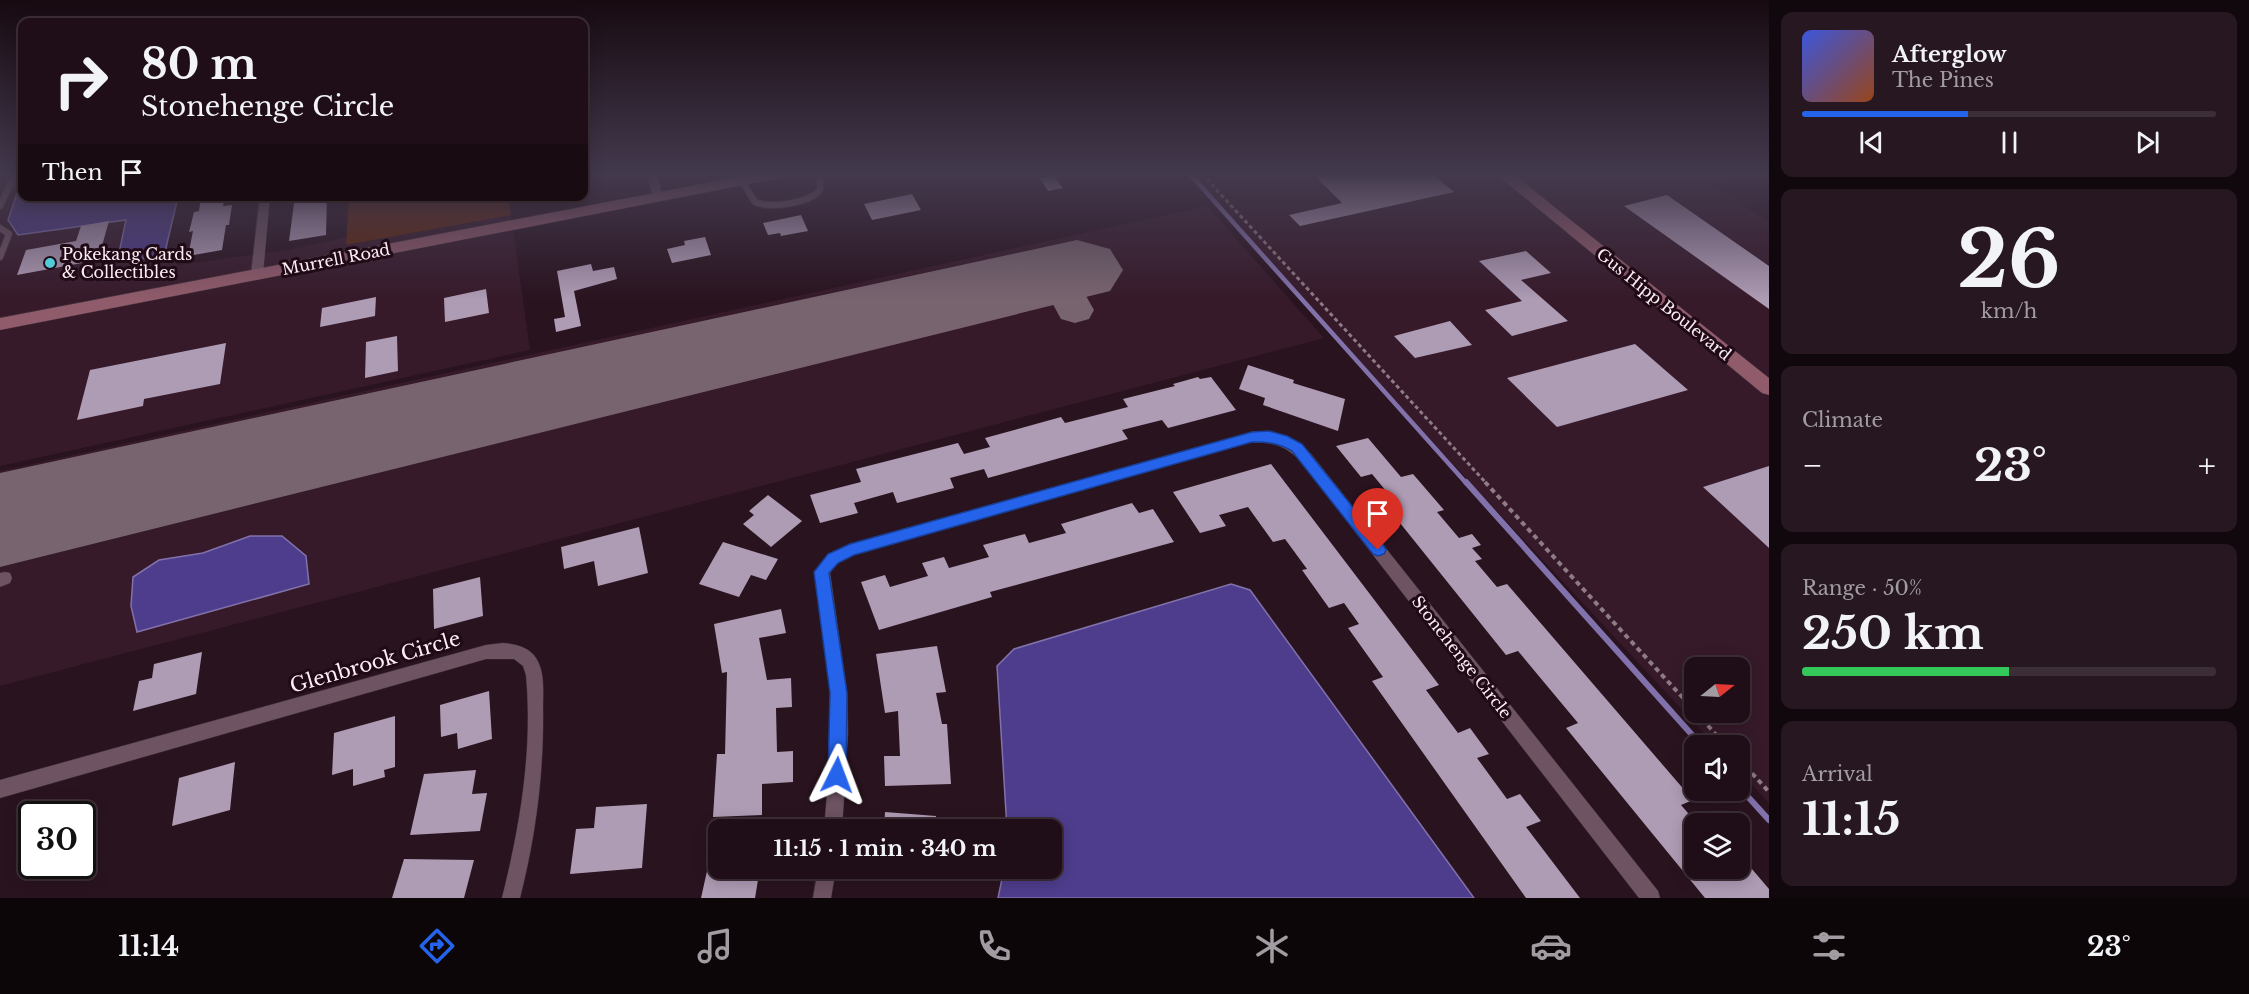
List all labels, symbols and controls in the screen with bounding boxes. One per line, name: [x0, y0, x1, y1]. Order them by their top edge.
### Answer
text: 80 m: [141, 38, 257, 90]
text: Afterglow: [1892, 41, 2007, 68]
icon: right: [42, 42, 120, 120]
text: The Pines: [1892, 68, 1994, 92]
text: Stonehenge Circle: [141, 90, 394, 123]
icon: previous: [1855, 126, 1888, 159]
icon: pause: [1993, 126, 2026, 159]
icon: next: [2131, 126, 2164, 159]
icon: arrive: [115, 156, 148, 189]
text: Then: [42, 159, 103, 186]
text: 26: [1957, 211, 2061, 308]
street label: Murrell Road: [280, 239, 392, 279]
place label: Pokekang Cards & Collectibles: [62, 244, 192, 282]
street label: Gus Hipp Boulevard: [1593, 244, 1736, 365]
marker: Pokekang Cards & Collectibles: [43, 256, 57, 270]
text: km/h: [1981, 299, 2037, 323]
text: Climate: [1802, 408, 1883, 432]
text: 23°: [1974, 437, 2047, 493]
text: −: [1802, 445, 1823, 486]
text: +: [2198, 445, 2216, 486]
pin: [1352, 488, 1403, 550]
icon: arrive: [1361, 497, 1394, 530]
text: Range · 50%: [1802, 576, 1922, 600]
street label: Stonehenge Circle: [1408, 592, 1516, 722]
text: 250 km: [1802, 605, 1984, 661]
street label: Glenbrook Circle: [287, 626, 463, 698]
north arrow: [1684, 657, 1750, 723]
map controls: [1684, 657, 1750, 879]
button: sound: [1684, 735, 1750, 801]
position arrow: [805, 743, 869, 807]
text: Arrival: [1802, 762, 1873, 786]
text: 11:15: [1802, 791, 1900, 847]
speed limit sign: 30: [18, 801, 96, 879]
button: layers: [1684, 813, 1750, 879]
text: 11:15 · 1 min · 340 m: [773, 835, 997, 862]
icon: directions: [416, 925, 458, 967]
icon: music: [694, 925, 736, 967]
icon: phone: [973, 925, 1015, 967]
icon: climate: [1251, 925, 1293, 967]
icon: car: [1530, 925, 1572, 967]
icon: filters: [1808, 925, 1850, 967]
text: 11:14: [118, 930, 179, 963]
text: 23°: [2087, 930, 2131, 963]

